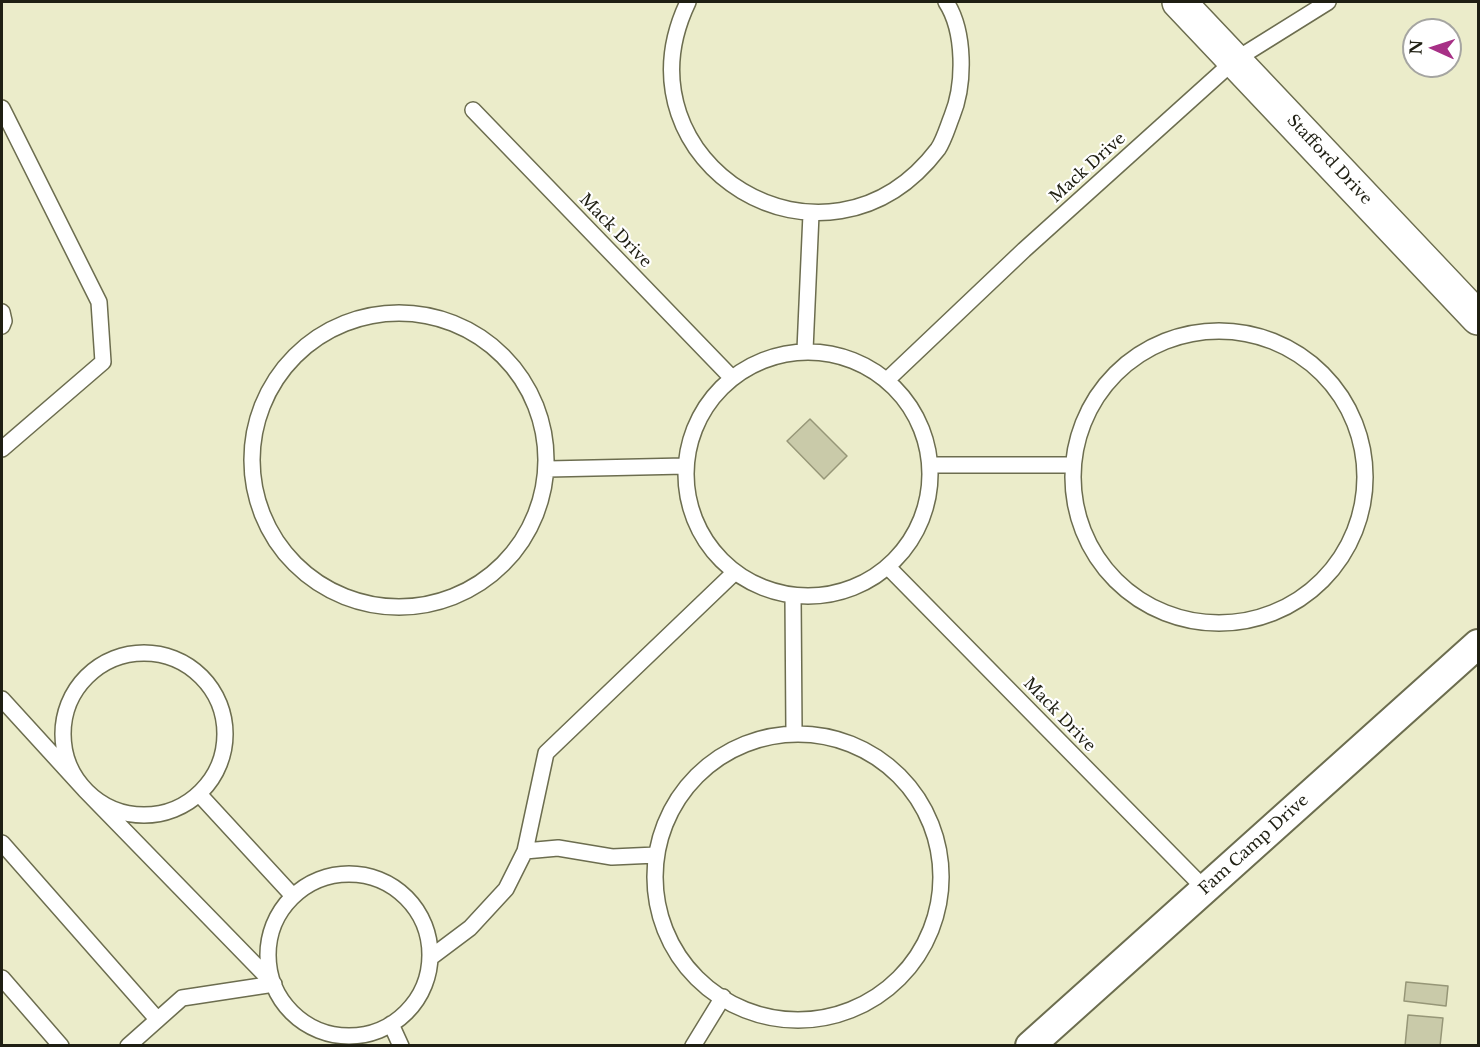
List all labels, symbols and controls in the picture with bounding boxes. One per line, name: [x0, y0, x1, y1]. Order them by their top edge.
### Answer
north arrow: [1402, 18, 1462, 78]
text: N: [1406, 39, 1426, 55]
street label: Stafford Drive: [1283, 111, 1375, 209]
street label: Mack Drive: [1046, 129, 1130, 207]
street label: Mack Drive: [575, 190, 655, 272]
street label: Mack Drive: [1019, 674, 1099, 756]
street label: Fam Camp Drive: [1195, 791, 1313, 899]

